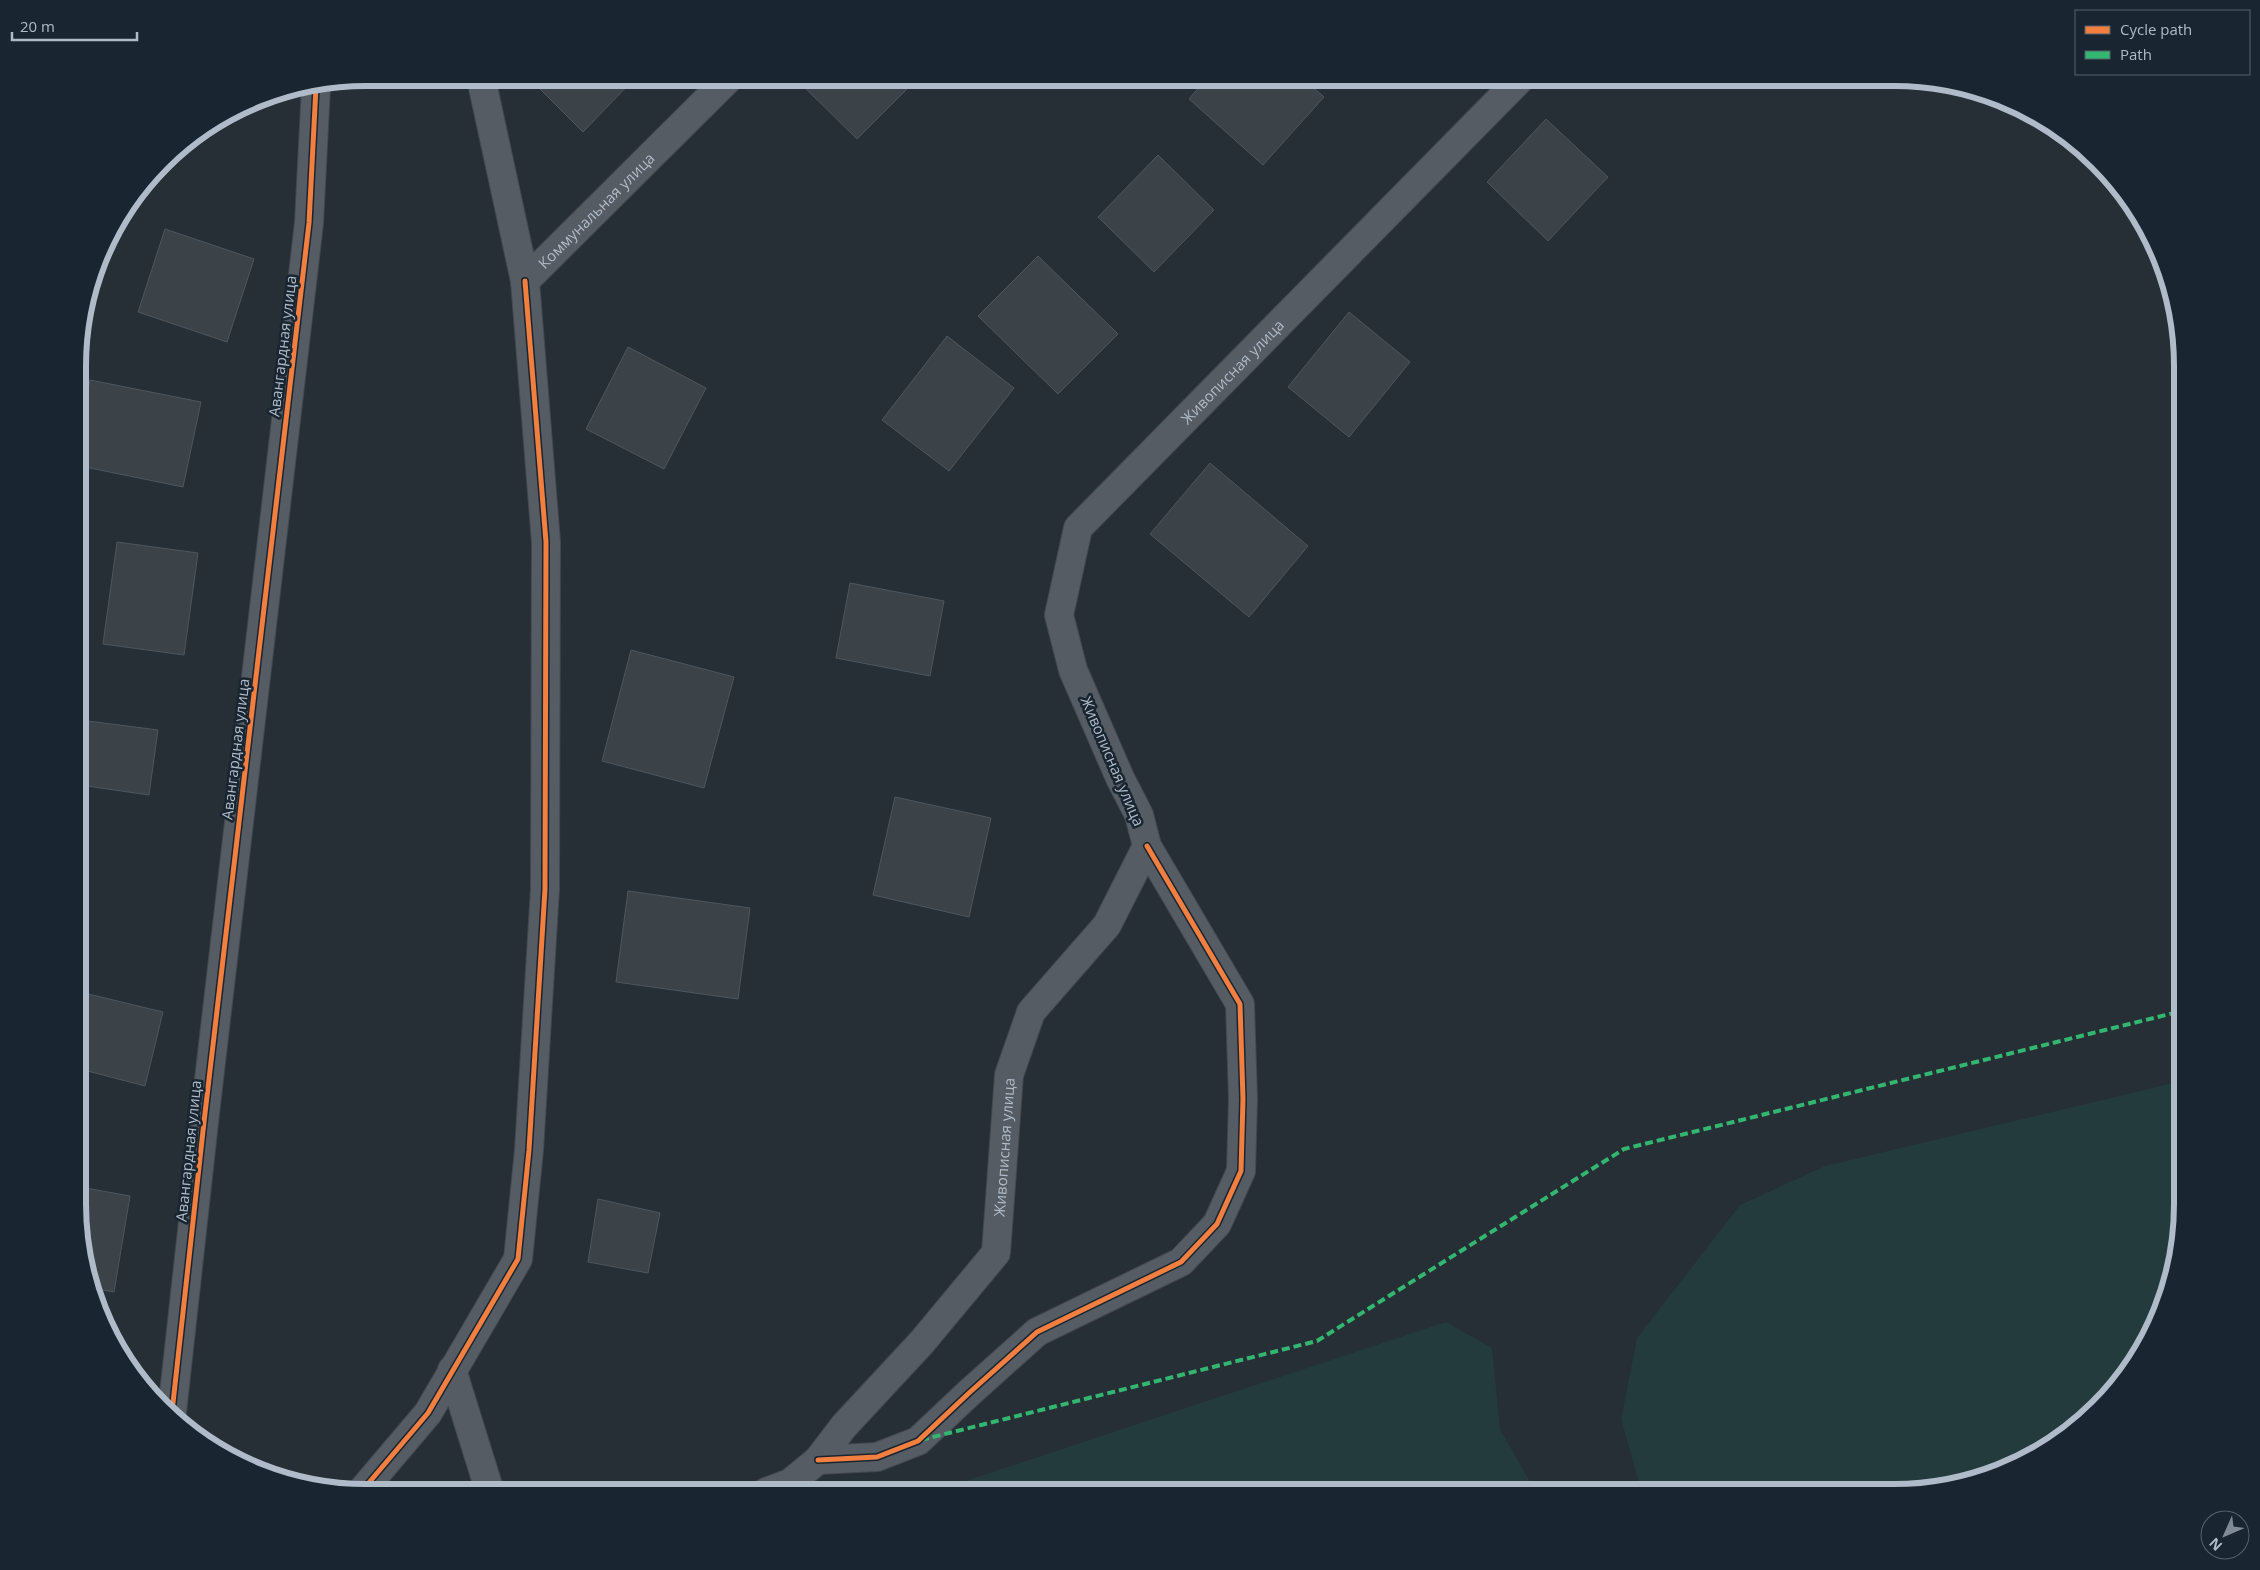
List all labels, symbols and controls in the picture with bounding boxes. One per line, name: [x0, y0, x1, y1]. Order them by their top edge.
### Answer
scale bar: [12, 10, 138, 42]
legend: [2075, 10, 2250, 75]
text: 20 m: [20, 16, 55, 36]
text: Cycle path: [2120, 19, 2192, 39]
text: Path: [2120, 44, 2152, 64]
street label: Коммунальная улица: [534, 148, 659, 273]
street label: Авангардная улица: [263, 274, 301, 418]
street label: Живописная улица: [1176, 315, 1288, 428]
street label: Авангардная улица: [216, 677, 254, 821]
street label: Живописная улица: [1077, 693, 1149, 829]
street label: Живописная улица: [989, 1077, 1019, 1218]
street label: Авангардная улица: [171, 1079, 205, 1223]
north arrow: [2200, 1510, 2250, 1560]
text: N: [2205, 1534, 2226, 1555]

